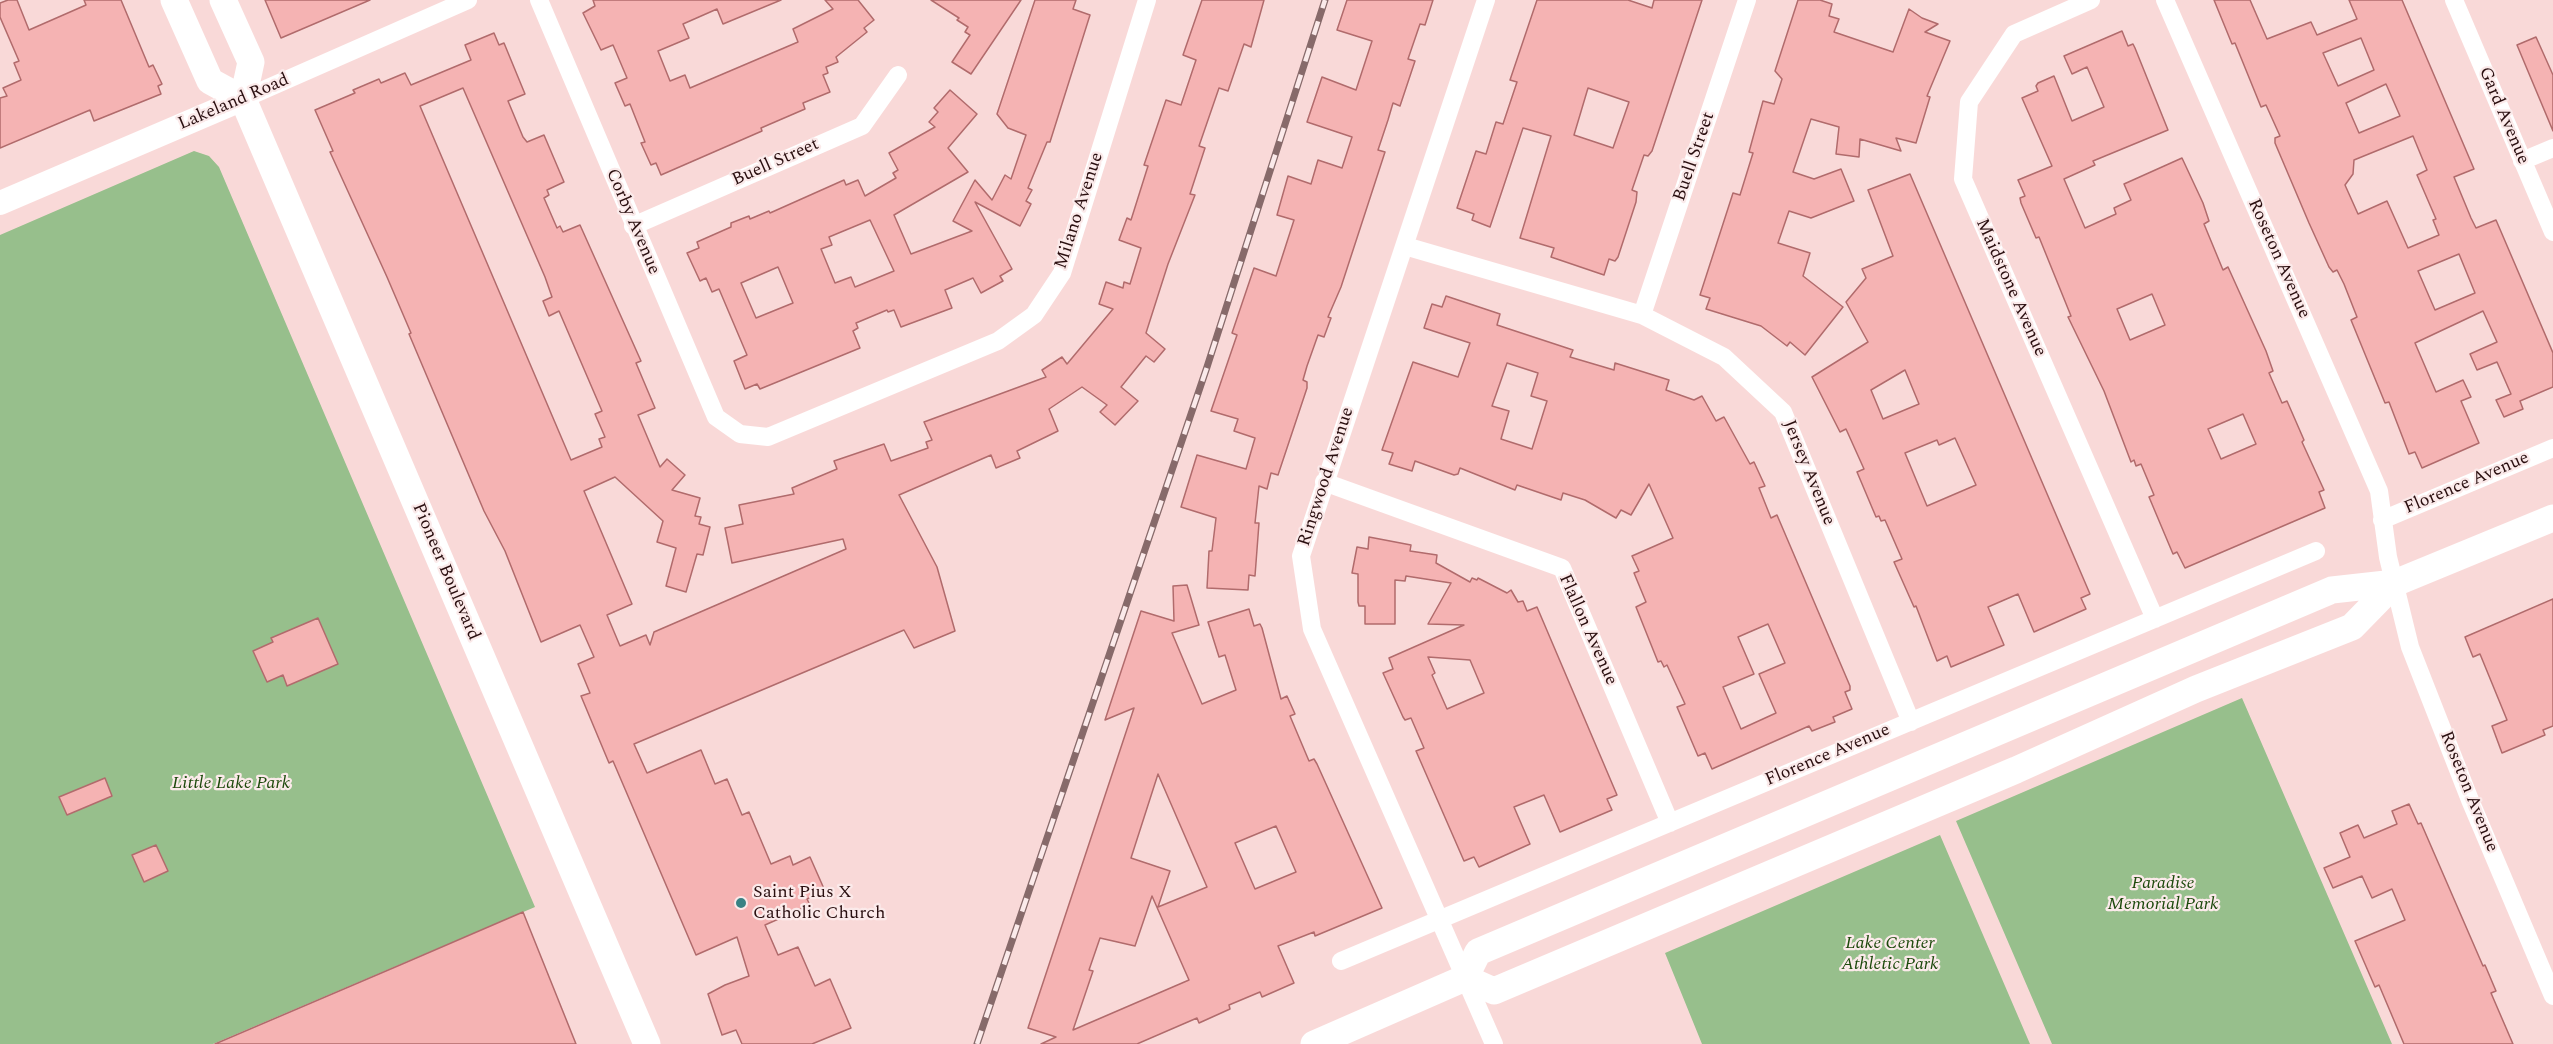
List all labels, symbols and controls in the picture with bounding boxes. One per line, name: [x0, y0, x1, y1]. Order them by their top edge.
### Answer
street label: Gard Avenue: [2473, 64, 2533, 168]
street label: Lakeland Road: [175, 70, 293, 136]
street label: Buell Street: [1670, 110, 1720, 204]
street label: Buell Street: [729, 134, 823, 192]
street label: Milano Avenue: [1051, 150, 1109, 272]
street label: Corby Avenue: [600, 166, 664, 278]
street label: Roseton Avenue: [2242, 196, 2314, 322]
street label: Maidstone Avenue: [1970, 216, 2050, 360]
street label: Ringwood Avenue: [1294, 405, 1360, 549]
street label: Jersey Avenue: [1777, 417, 1839, 529]
street label: Florence Avenue: [2401, 448, 2533, 520]
street label: Pioneer Boulevard: [406, 500, 484, 644]
street label: Flallon Avenue: [1553, 571, 1621, 689]
street label: Florence Avenue: [1762, 720, 1894, 792]
street label: Roseton Avenue: [2434, 728, 2502, 856]
park label: Little Lake Park: [172, 773, 290, 795]
park label: Paradise Memorial Park: [2108, 873, 2218, 916]
place label: Saint Pius X Catholic Church: [753, 882, 885, 924]
marker: Saint Pius X Catholic Church: [734, 896, 748, 910]
park label: Lake Center Athletic Park: [1842, 933, 1938, 976]

